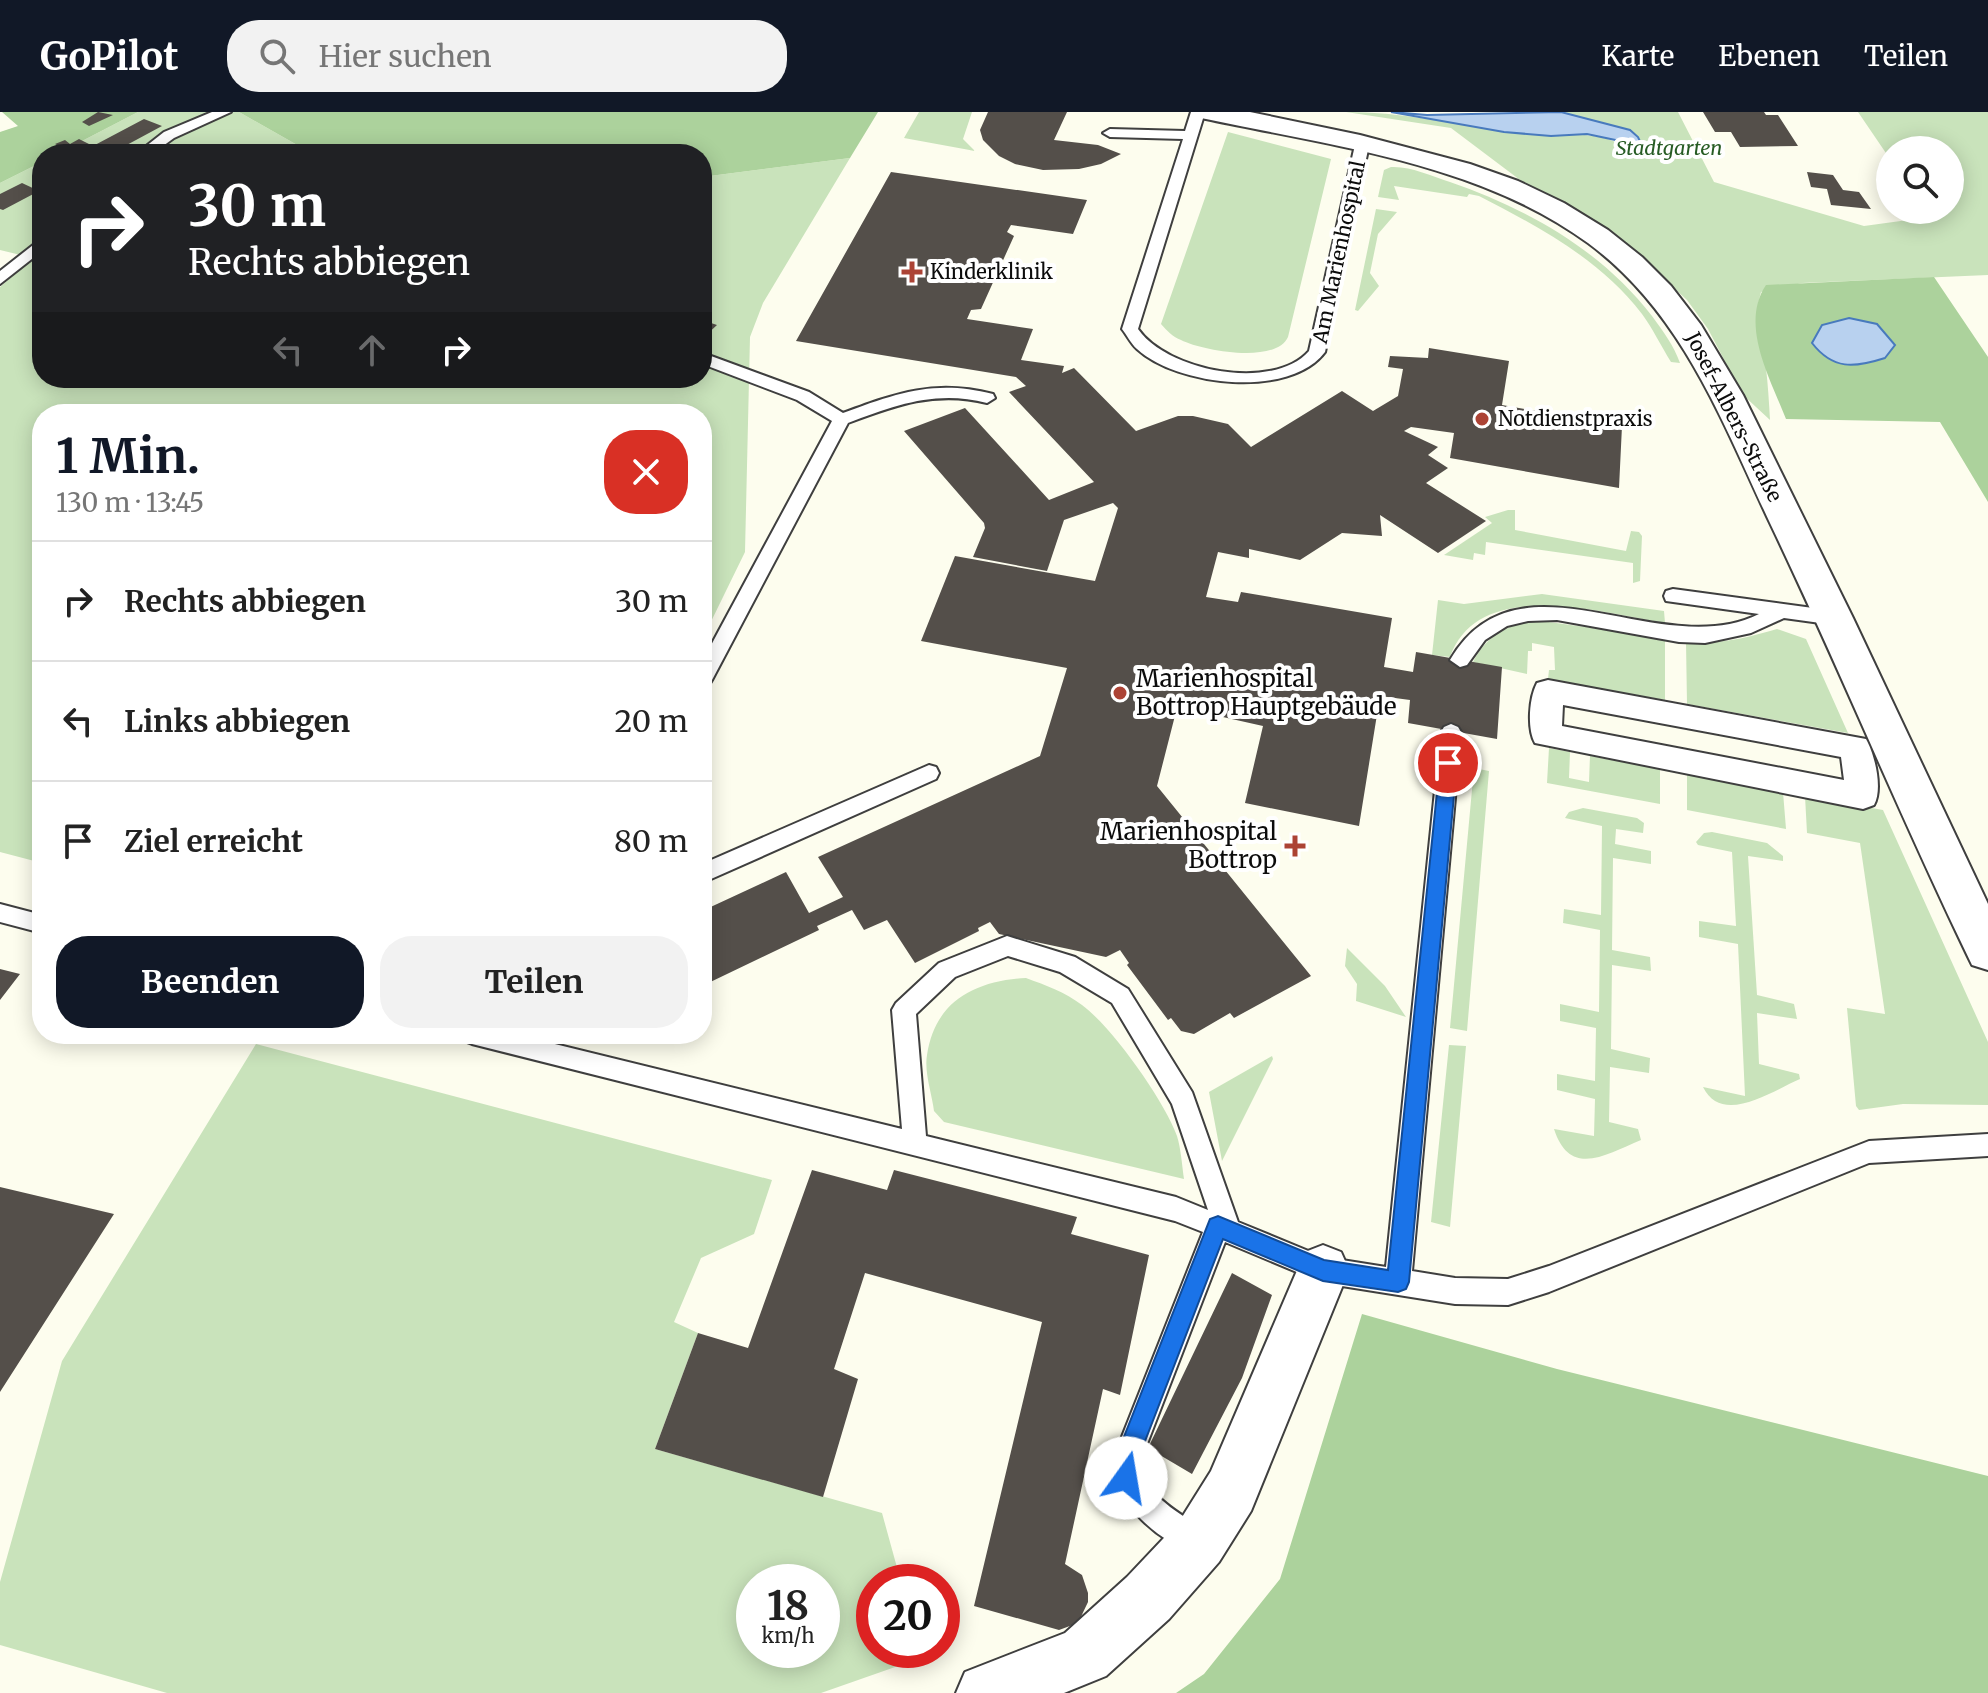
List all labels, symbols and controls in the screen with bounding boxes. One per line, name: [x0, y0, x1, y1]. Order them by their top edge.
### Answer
search box: [227, 20, 787, 92]
text: GoPilot: [40, 33, 179, 80]
icon: search: [255, 34, 299, 78]
text: Hier suchen: [319, 37, 492, 75]
text: Karte: [1602, 38, 1674, 74]
text: Ebenen: [1718, 38, 1820, 74]
text: Teilen: [1864, 38, 1948, 74]
park label: Stadtgarten: [1616, 135, 1722, 160]
map controls: [1876, 136, 1964, 224]
button: search: [1876, 136, 1964, 224]
street label: Am Marienhospital: [1307, 158, 1370, 347]
text: 30 m: [188, 171, 326, 241]
icon: right: [56, 176, 160, 280]
text: Rechts abbiegen: [188, 240, 470, 285]
place label: Kinderklinik: [930, 259, 1053, 284]
marker: Kinderklinik: [901, 261, 923, 283]
street label: Josef-Albers-Straße: [1680, 327, 1788, 506]
icon: left: [266, 328, 310, 372]
icon: ahead: [350, 328, 394, 372]
icon: right: [434, 328, 478, 372]
place label: Notdienstpraxis: [1498, 406, 1653, 431]
marker: Notdienstpraxis: [1473, 410, 1491, 428]
text: 1 Min.: [56, 426, 200, 486]
button: close: [604, 430, 688, 514]
text: 130 m · 13:45: [56, 486, 204, 519]
icon: right: [56, 579, 100, 623]
text: Rechts abbiegen: [124, 582, 366, 620]
text: 30 m: [615, 582, 688, 620]
place label: Marienhospital Bottrop Hauptgebäude: [1136, 663, 1397, 722]
marker: Marienhospital Bottrop Hauptgebäude: [1111, 684, 1129, 702]
icon: left: [56, 699, 100, 743]
text: Links abbiegen: [124, 702, 350, 740]
text: 20 m: [615, 702, 688, 740]
pin: [1414, 729, 1482, 797]
icon: arrive: [1426, 741, 1470, 785]
place label: Marienhospital Bottrop: [1100, 816, 1277, 875]
icon: arrive: [56, 819, 100, 863]
text: Ziel erreicht: [124, 822, 303, 860]
text: 80 m: [614, 822, 688, 860]
marker: Marienhospital Bottrop: [1284, 835, 1306, 857]
button: Beenden: [56, 936, 364, 1028]
button: Teilen: [380, 936, 688, 1028]
position arrow: [1084, 1436, 1168, 1520]
speed limit sign: 20: [856, 1564, 960, 1668]
text: 18: [767, 1581, 809, 1631]
text: km/h: [762, 1623, 814, 1648]

